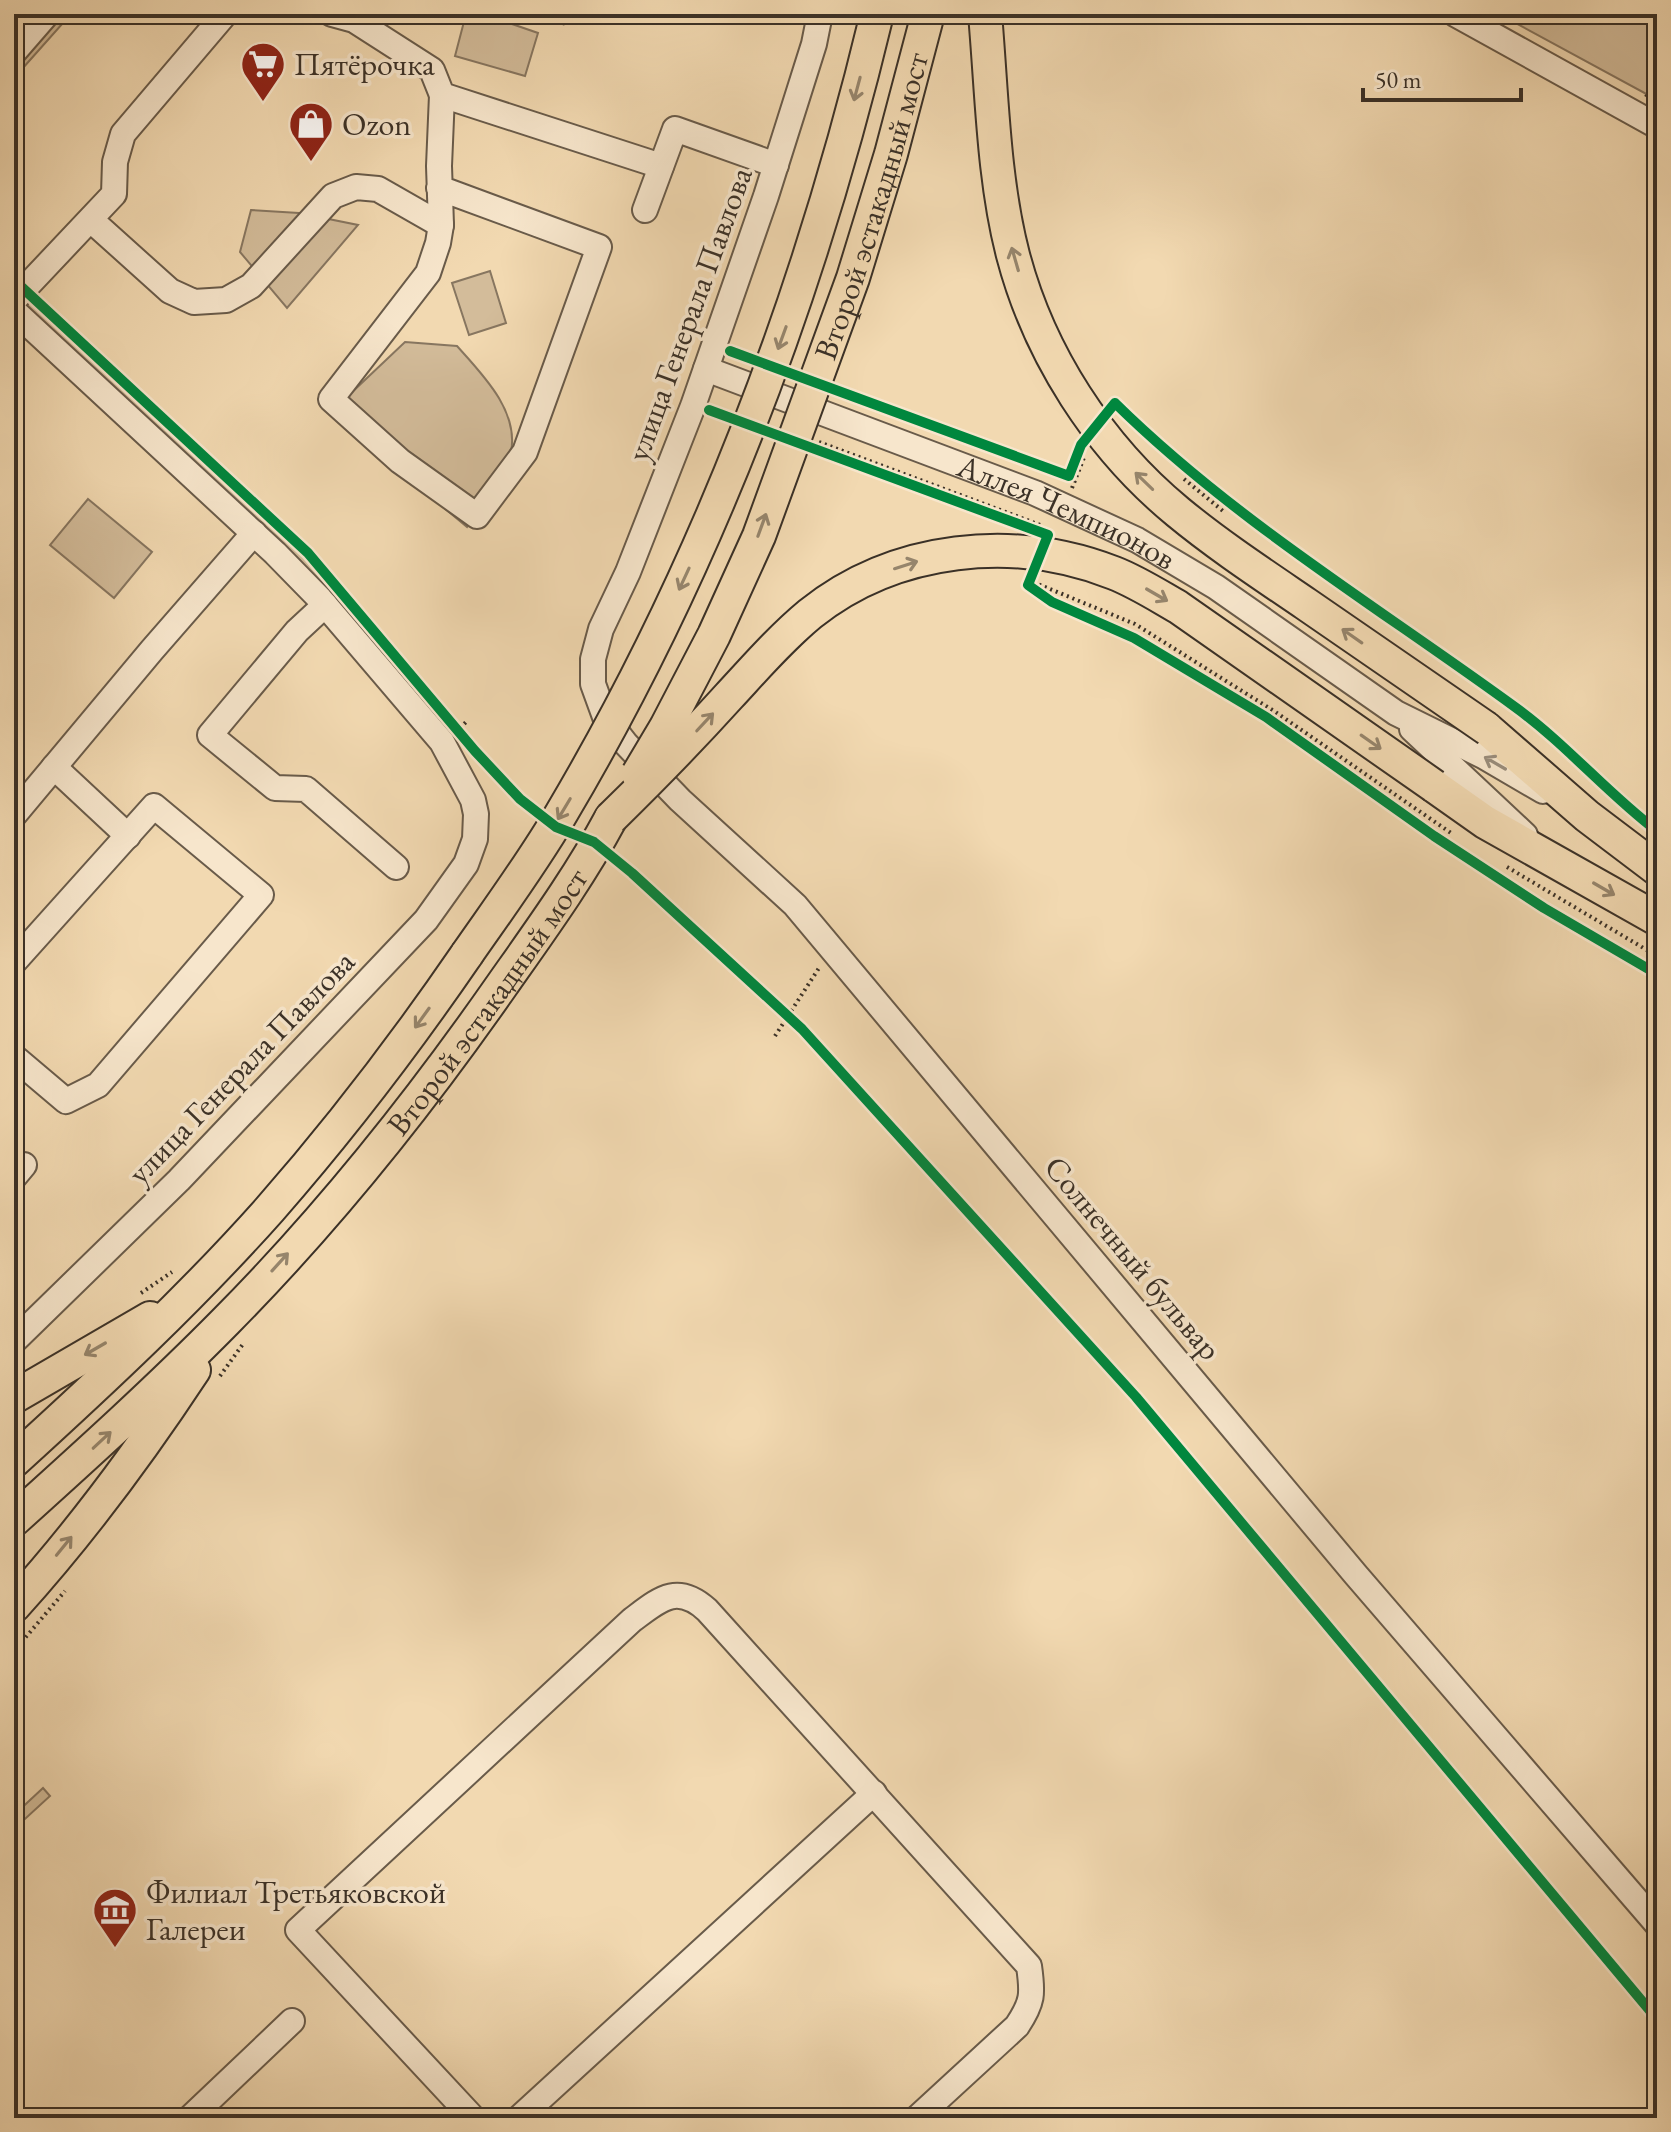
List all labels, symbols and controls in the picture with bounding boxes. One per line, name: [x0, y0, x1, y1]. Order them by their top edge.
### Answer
supermarket icon: Пятёрочка: [239, 40, 287, 103]
place label: Пятёрочка: [294, 43, 435, 85]
street label: Второй эстакадный мост: [804, 48, 938, 365]
scale bar: [1363, 52, 1521, 102]
text: 50 m: [1375, 64, 1422, 95]
one-way arrow: [849, 76, 864, 102]
shop icon: Ozon: [287, 100, 335, 163]
place label: Ozon: [342, 103, 411, 145]
street label: улица Генерала Павлова: [616, 161, 762, 467]
one-way arrow: [1007, 246, 1022, 272]
one-way arrow: [773, 325, 788, 350]
street label: Аллея Чемпионов: [951, 444, 1184, 579]
one-way arrow: [1135, 472, 1154, 491]
one-way arrow: [756, 513, 770, 538]
one-way arrow: [894, 556, 919, 571]
one-way arrow: [676, 567, 691, 591]
one-way arrow: [1144, 588, 1168, 603]
one-way arrow: [1342, 628, 1364, 644]
one-way arrow: [695, 713, 713, 733]
one-way arrow: [1359, 734, 1381, 750]
one-way arrow: [1484, 755, 1507, 771]
one-way arrow: [556, 797, 572, 820]
street label: Второй эстакадный мост: [377, 860, 597, 1144]
one-way arrow: [1592, 881, 1615, 897]
street label: улица Генерала Павлова: [118, 941, 364, 1193]
one-way arrow: [414, 1007, 431, 1028]
street label: Солнечный бульвар: [1035, 1147, 1231, 1369]
one-way arrow: [271, 1253, 289, 1273]
one-way arrow: [84, 1341, 107, 1357]
one-way arrow: [92, 1430, 112, 1449]
one-way arrow: [55, 1536, 73, 1557]
place label: Филиал Третьяковской Галереи: [146, 1871, 446, 1950]
museum icon: Филиал Третьяковской Галереи: [91, 1886, 139, 1949]

